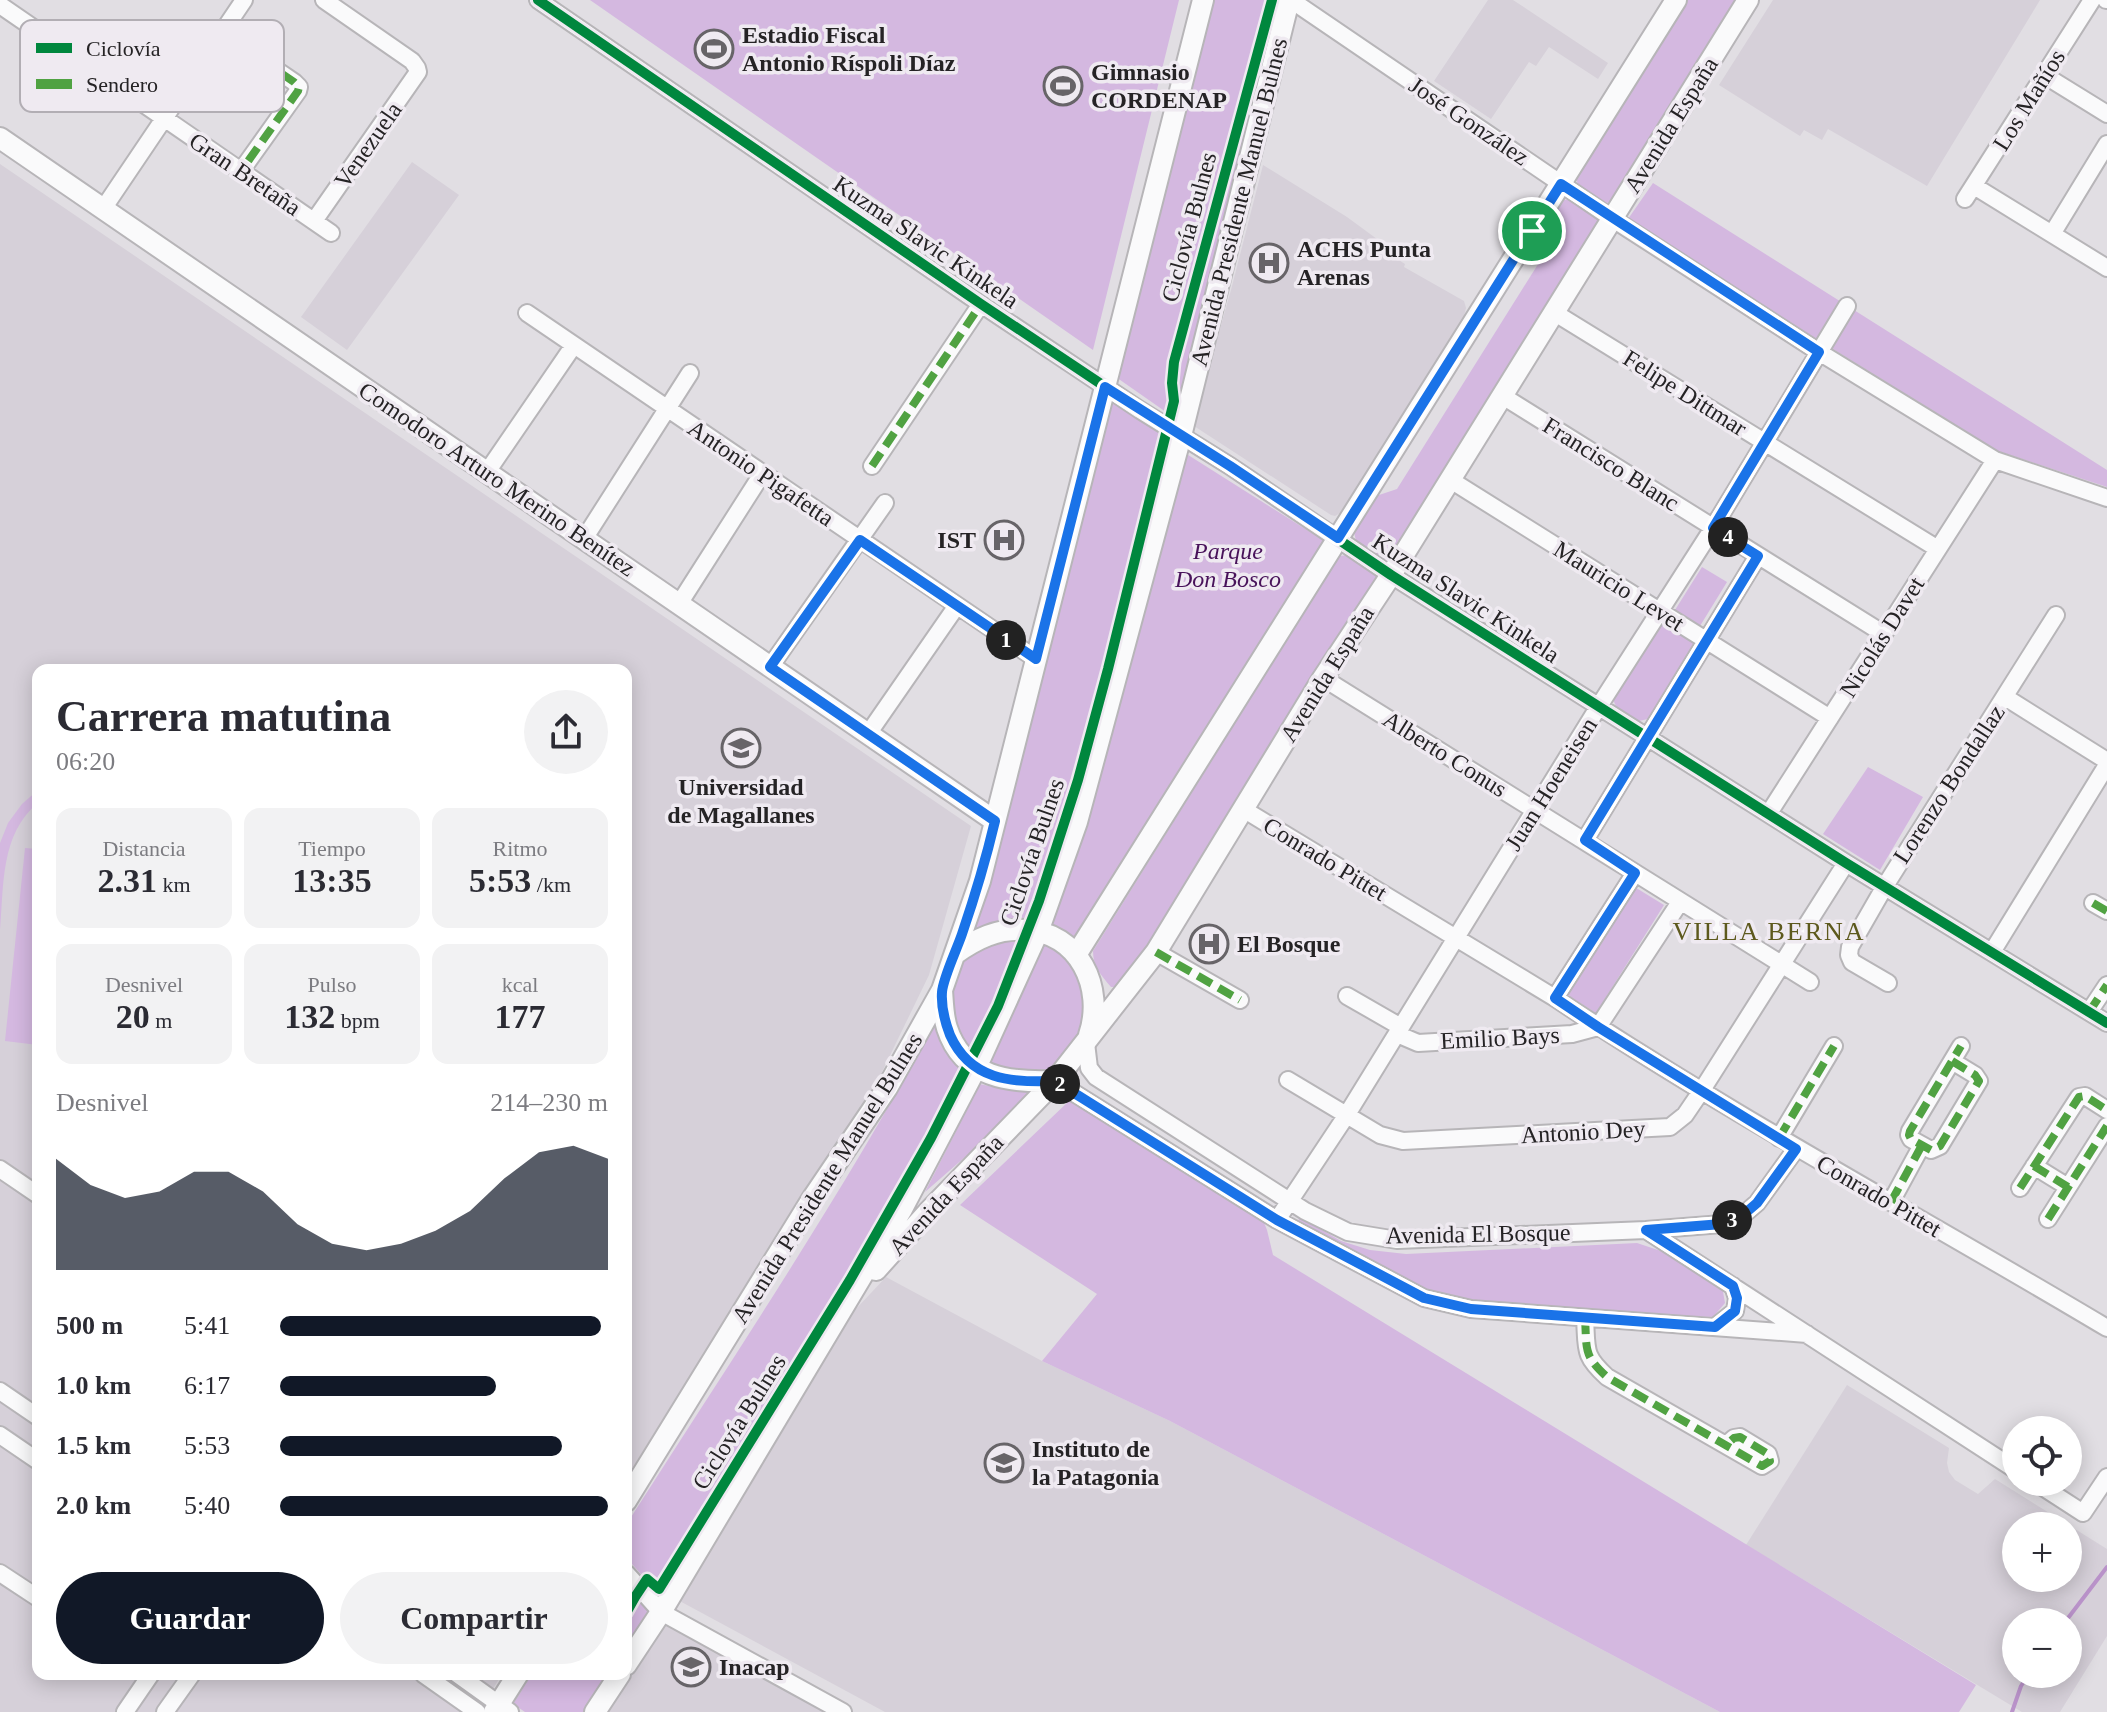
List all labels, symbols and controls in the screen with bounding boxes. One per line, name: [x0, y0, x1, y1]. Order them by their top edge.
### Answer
legend: [20, 20, 284, 112]
place label: Estadio Fiscal Antonio Ríspoli Díaz: [742, 22, 956, 76]
sports icon: Estadio Fiscal Antonio Ríspoli Díaz: [693, 28, 735, 70]
street label: Avenida Presidente Manuel Bulnes: [1186, 35, 1292, 369]
text: Ciclovía: [86, 36, 161, 61]
street label: Los Mañíos: [1988, 45, 2070, 155]
street label: Avenida España: [1619, 52, 1723, 198]
place label: Gimnasio CORDENAP: [1091, 59, 1227, 113]
sports icon: Gimnasio CORDENAP: [1042, 65, 1084, 107]
text: Sendero: [86, 72, 158, 97]
street label: José González: [1405, 72, 1533, 170]
street label: Venezuela: [329, 97, 407, 193]
street label: Gran Bretaña: [184, 127, 306, 221]
street label: Ciclovía Bulnes: [1157, 149, 1221, 305]
street label: Kuzma Slavic Kinkela: [829, 170, 1024, 314]
pin: [1498, 197, 1566, 265]
icon: arrive: [1510, 209, 1554, 253]
place label: ACHS Punta Arenas: [1297, 236, 1431, 290]
hospital icon: ACHS Punta Arenas: [1248, 242, 1290, 284]
street label: Felipe Dittmar: [1618, 345, 1752, 441]
street label: Comodoro Arturo Merino Benítez: [354, 377, 640, 581]
street label: Francisco Blanc: [1538, 412, 1684, 516]
street label: Antonio Pigafetta: [683, 415, 839, 531]
pin: 4: [1708, 517, 1748, 557]
hospital icon: IST: [983, 519, 1025, 561]
text: 4: [1723, 524, 1734, 549]
place label: IST: [937, 527, 976, 553]
street label: Kuzma Slavic Kinkela: [1368, 528, 1564, 668]
street label: Mauricio Levet: [1549, 536, 1689, 637]
park label: Parque Don Bosco: [1174, 538, 1281, 592]
street label: Nicolás Davet: [1835, 572, 1929, 702]
street label: Avenida España: [1275, 601, 1379, 747]
pin: 1: [986, 620, 1026, 660]
text: 1: [1001, 627, 1012, 652]
button: share: [524, 690, 608, 774]
text: Carrera matutina: [56, 692, 391, 741]
street label: Lorenzo Bondallaz: [1888, 700, 2010, 868]
street label: Alberto Conus: [1378, 706, 1512, 802]
street label: Juan Hoeneisen: [1500, 713, 1602, 855]
school or university icon: Universidad de Magallanes: [720, 727, 762, 769]
text: 06:20: [56, 747, 115, 776]
place label: Universidad de Magallanes: [667, 774, 815, 828]
street label: Ciclovía Bulnes: [995, 775, 1069, 929]
street label: Conrado Pittet: [1259, 812, 1392, 906]
text: Distancia: [102, 836, 186, 861]
text: Tiempo: [298, 836, 366, 861]
text: Ritmo: [492, 836, 548, 861]
text: 2.31: [97, 862, 157, 899]
text: 13:35: [292, 862, 372, 899]
text: 5:53: [469, 862, 531, 899]
text: km: [157, 872, 191, 897]
text: /km: [531, 872, 571, 897]
district label: VILLA BERNA: [1672, 917, 1866, 946]
hospital icon: El Bosque: [1188, 923, 1230, 965]
place label: El Bosque: [1237, 931, 1341, 957]
text: Desnivel: [105, 972, 183, 997]
text: Pulso: [308, 972, 356, 997]
text: kcal: [502, 972, 538, 997]
text: 20: [116, 998, 150, 1035]
text: 132: [284, 998, 335, 1035]
text: 177: [495, 998, 546, 1035]
text: m: [150, 1008, 172, 1033]
text: bpm: [335, 1008, 380, 1033]
street label: Emilio Bays: [1440, 1022, 1560, 1054]
street label: Avenida Presidente Manuel Bulnes: [727, 1028, 927, 1328]
pin: 2: [1040, 1064, 1080, 1104]
text: 2: [1055, 1071, 1066, 1096]
text: Desnivel: [56, 1088, 148, 1117]
text: 214–230 m: [490, 1088, 608, 1117]
street label: Antonio Dey: [1520, 1116, 1646, 1148]
street label: Avenida España: [884, 1129, 1009, 1260]
street label: Conrado Pittet: [1812, 1150, 1946, 1242]
pin: 3: [1712, 1200, 1752, 1240]
text: 3: [1727, 1207, 1738, 1232]
street label: Avenida El Bosque: [1385, 1219, 1571, 1249]
text: 500 m: [56, 1311, 123, 1340]
text: 5:41: [184, 1311, 230, 1340]
street label: Ciclovía Bulnes: [687, 1350, 791, 1494]
text: 1.0 km: [56, 1371, 131, 1400]
text: 6:17: [184, 1371, 230, 1400]
map controls: [2002, 1416, 2082, 1688]
button: locate: [2002, 1416, 2082, 1496]
text: 1.5 km: [56, 1431, 131, 1460]
text: 5:53: [184, 1431, 230, 1460]
place label: Instituto de la Patagonia: [1032, 1436, 1159, 1490]
school or university icon: Instituto de la Patagonia: [983, 1442, 1025, 1484]
text: 2.0 km: [56, 1491, 131, 1520]
text: 5:40: [184, 1491, 230, 1520]
button: +: [2002, 1512, 2082, 1592]
button: Guardar: [56, 1572, 324, 1664]
button: Compartir: [340, 1572, 608, 1664]
button: −: [2002, 1608, 2082, 1688]
school or university icon: Inacap: [670, 1646, 712, 1688]
place label: Inacap: [719, 1654, 790, 1680]

